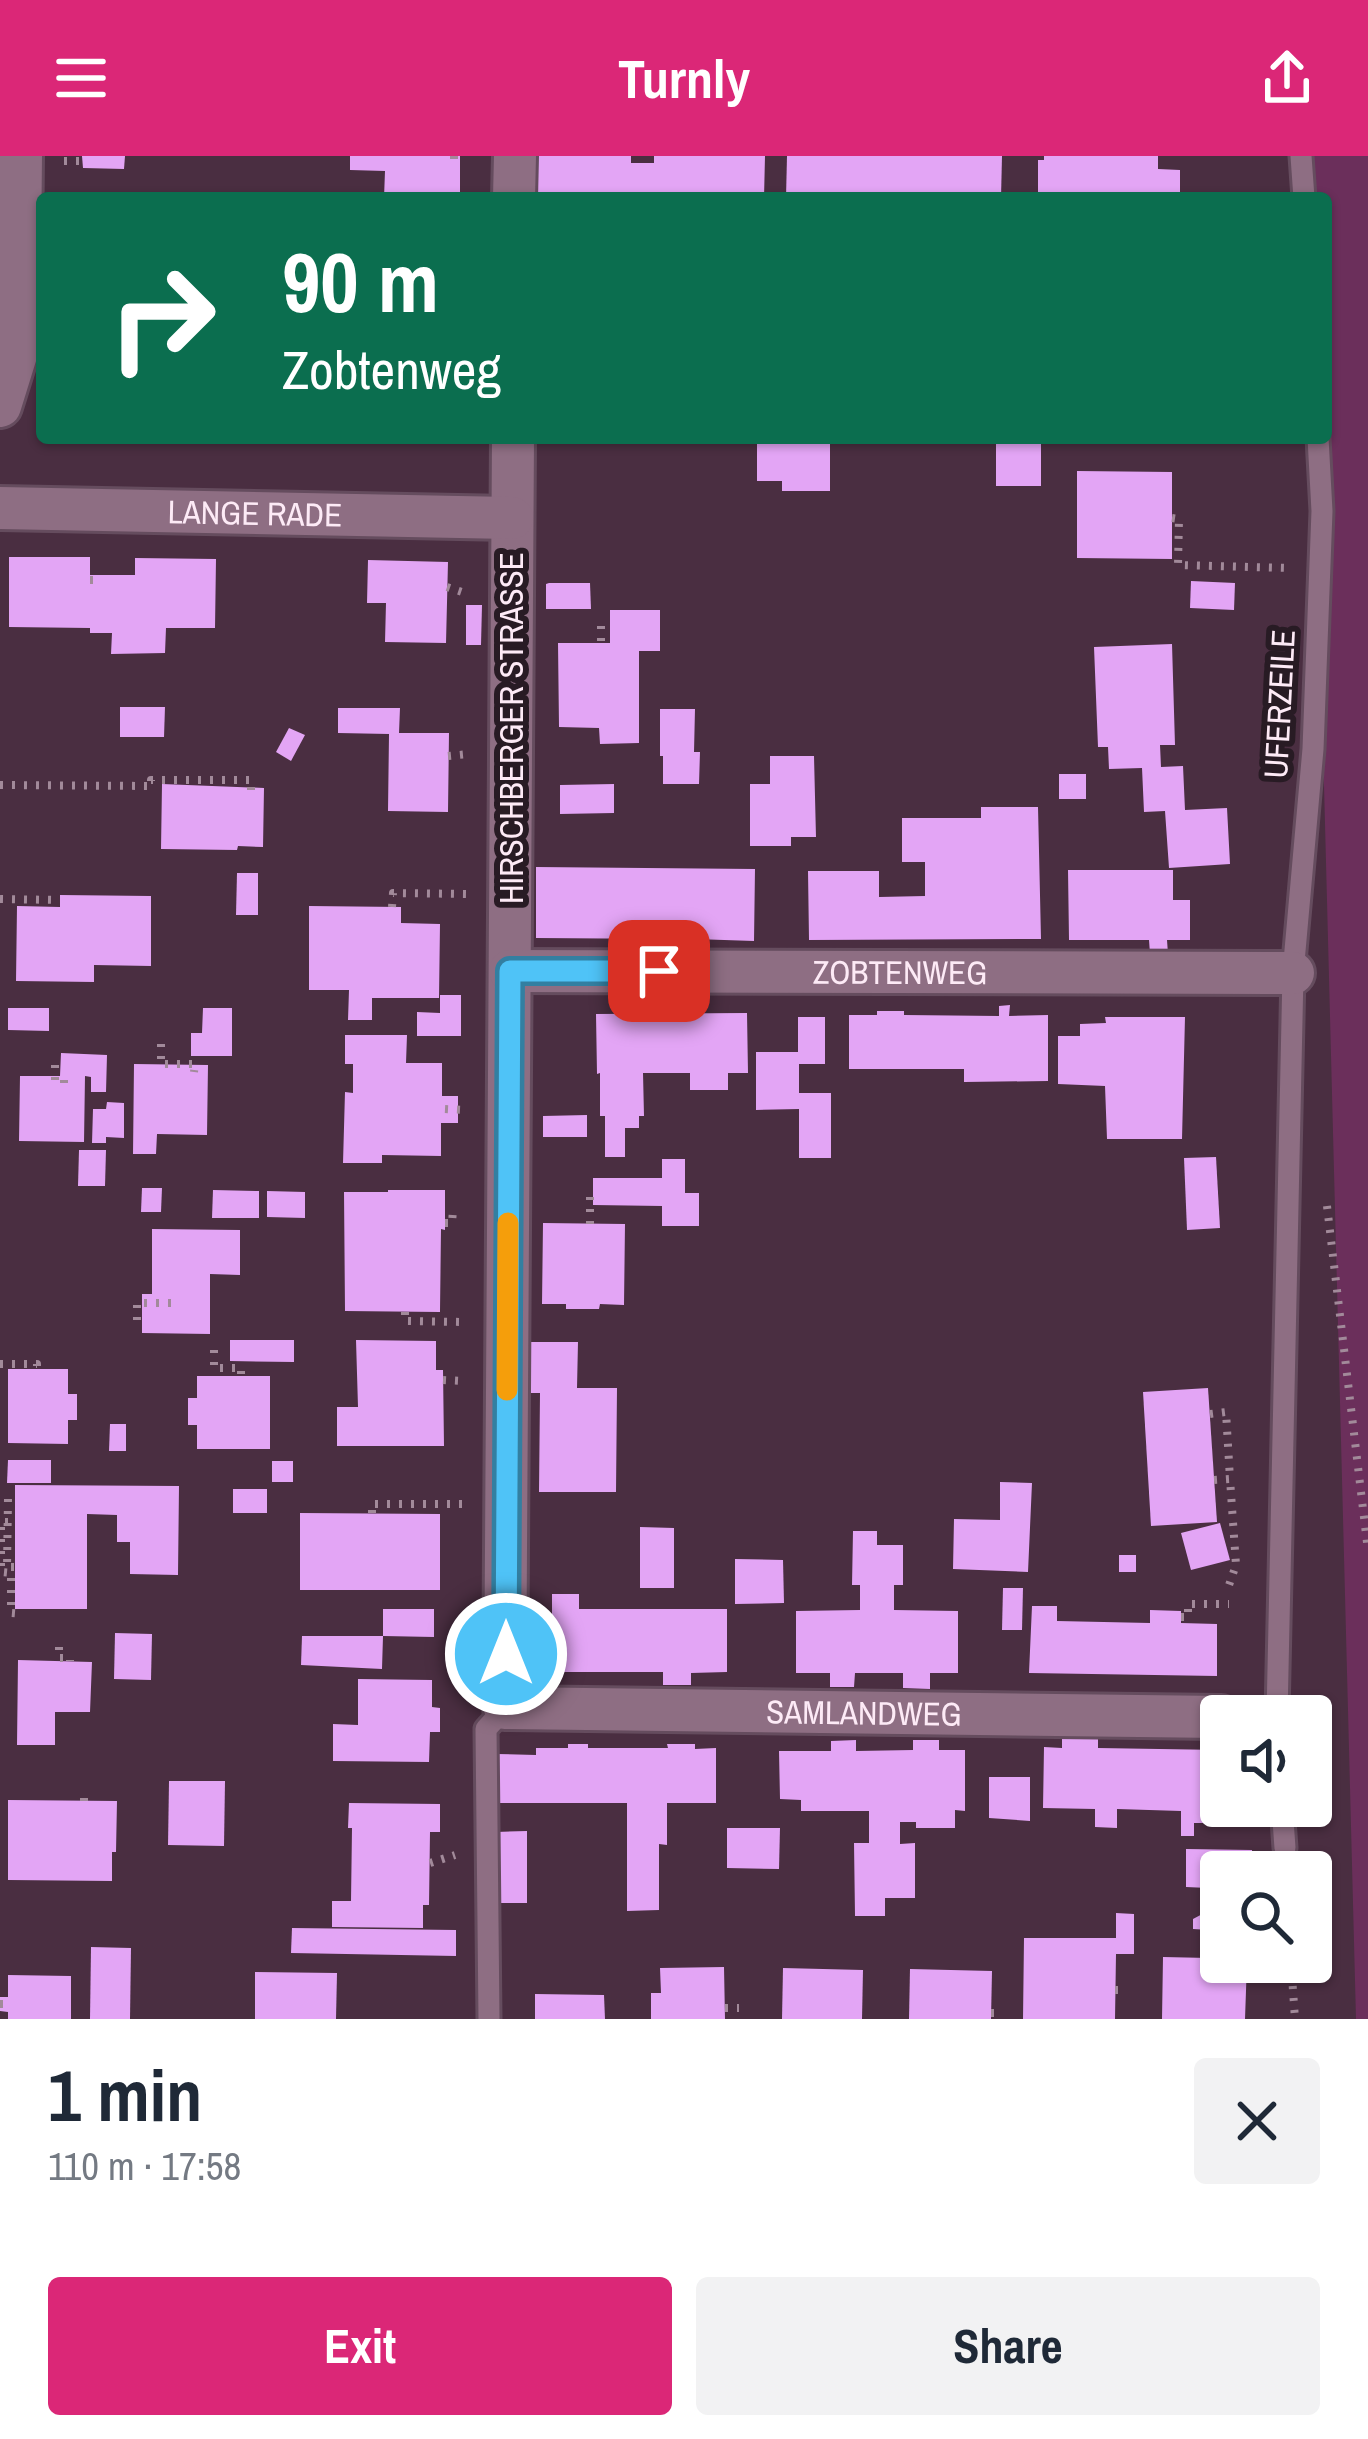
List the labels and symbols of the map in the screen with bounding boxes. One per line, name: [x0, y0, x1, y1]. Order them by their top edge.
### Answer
street label: LANGE RADE: [167, 489, 343, 537]
street label: HIRSCHBERGER STRASSE: [489, 552, 533, 904]
street label: UFERZEILE: [1253, 629, 1305, 779]
pin: [608, 920, 710, 1022]
street label: ZOBTENWEG: [813, 950, 987, 994]
position arrow: [443, 1591, 569, 1717]
street label: SAMLANDWEG: [766, 1689, 962, 1736]

